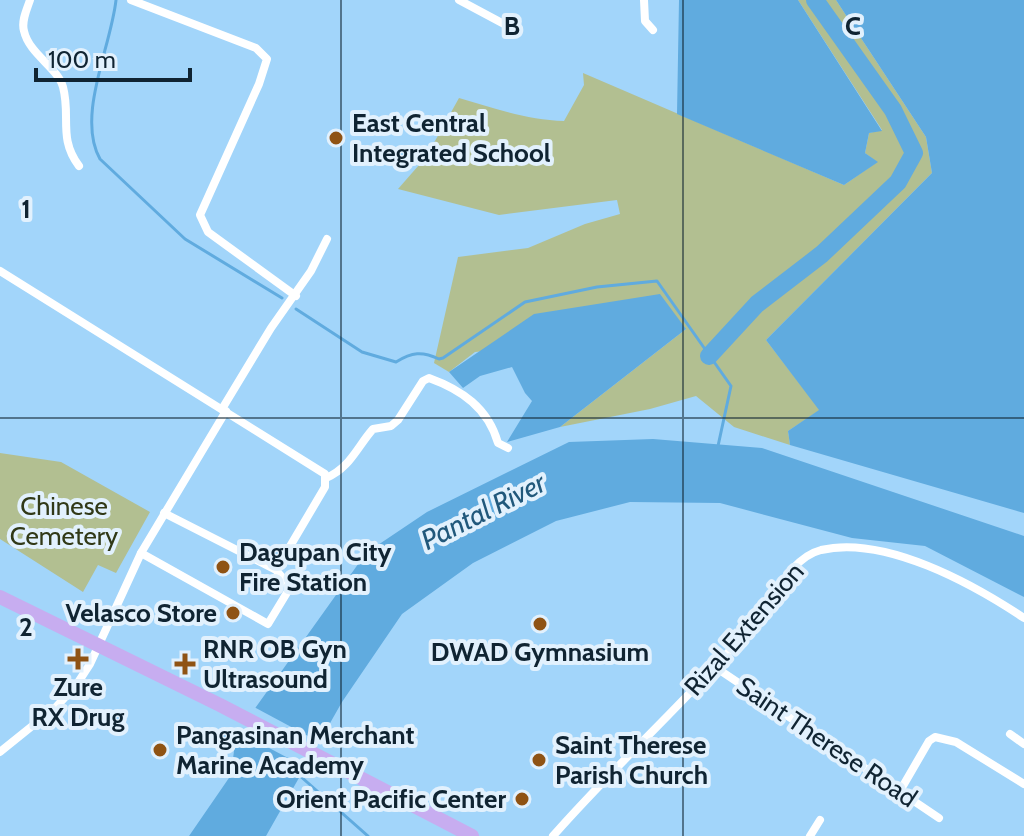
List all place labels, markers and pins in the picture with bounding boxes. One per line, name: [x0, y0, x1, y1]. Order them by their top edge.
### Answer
place label: East Central Integrated School: [352, 107, 551, 169]
marker: East Central Integrated School: [327, 129, 345, 147]
place label: Dagupan City Fire Station: [239, 536, 391, 598]
marker: Dagupan City Fire Station: [214, 558, 232, 576]
place label: Velasco Store: [65, 597, 217, 629]
marker: Velasco Store: [224, 604, 242, 622]
marker: DWAD Gymnasium: [531, 615, 549, 633]
place label: RNR OB Gyn Ultrasound: [203, 633, 347, 695]
place label: DWAD Gymnasium: [431, 636, 649, 668]
marker: Zure RX Drug: [69, 650, 87, 668]
marker: RNR OB Gyn Ultrasound: [174, 653, 196, 675]
place label: Zure RX Drug: [32, 671, 124, 733]
place label: Pangasinan Merchant Marine Academy: [176, 719, 415, 781]
place label: Saint Therese Parish Church: [555, 729, 708, 791]
marker: Pangasinan Merchant Marine Academy: [151, 741, 169, 759]
marker: Saint Therese Parish Church: [530, 751, 548, 769]
place label: Orient Pacific Center: [276, 783, 506, 815]
marker: Orient Pacific Center: [513, 790, 531, 808]

